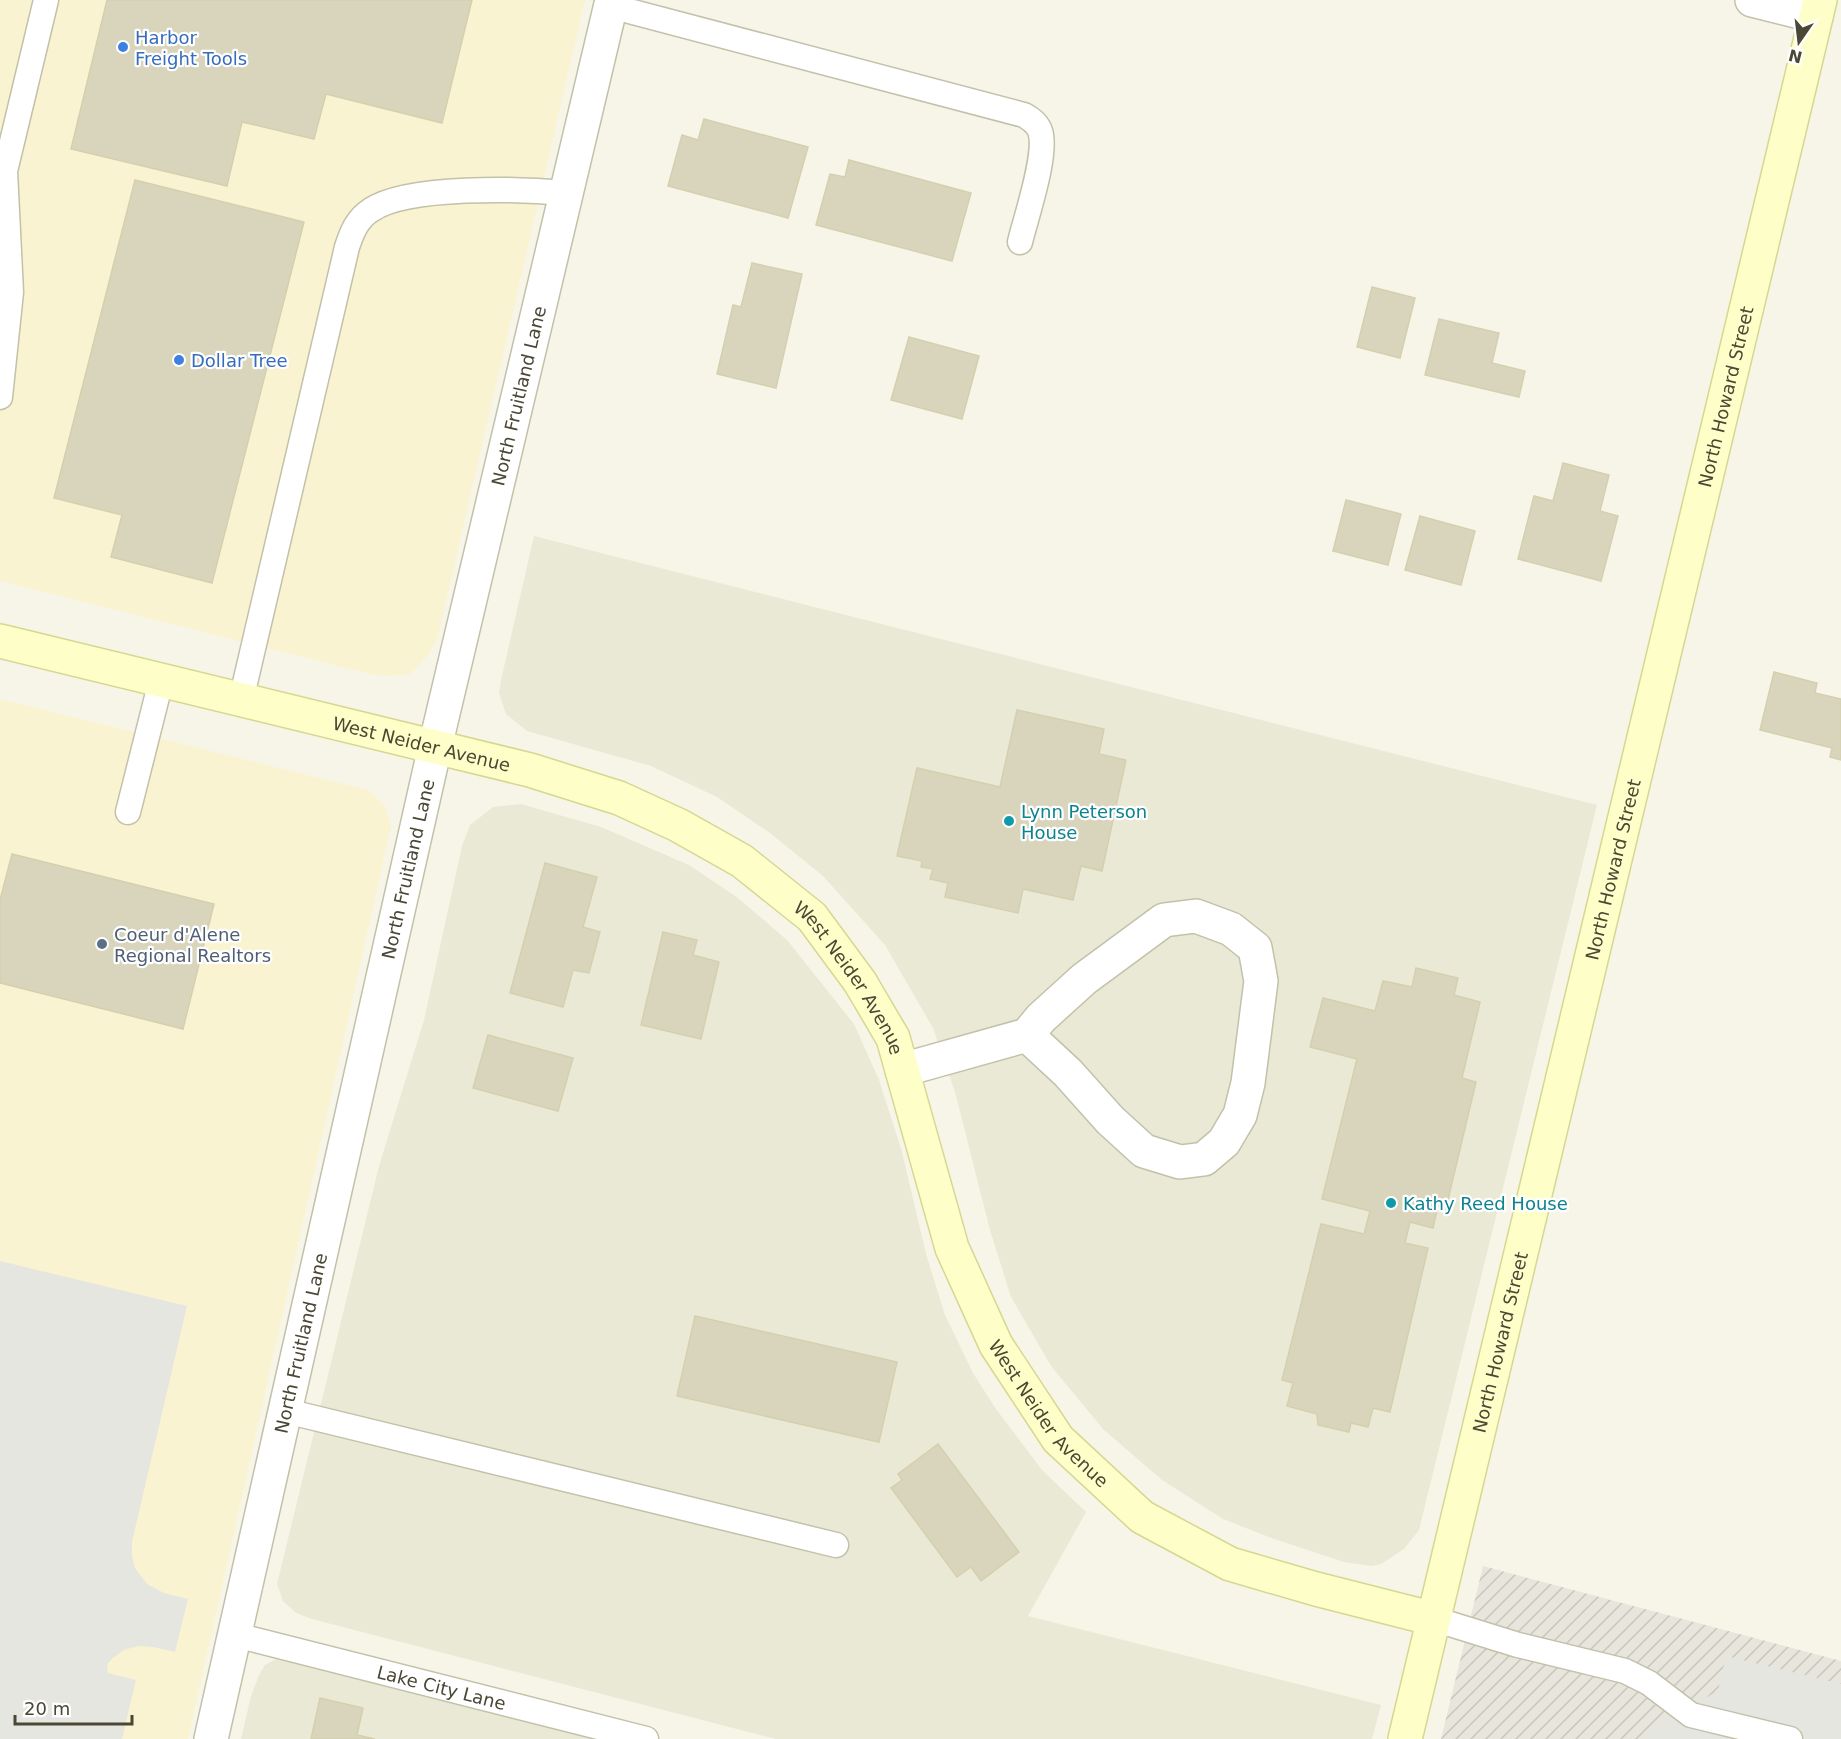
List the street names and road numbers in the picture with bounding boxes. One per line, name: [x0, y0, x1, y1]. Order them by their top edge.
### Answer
street label: North Fruitland Lane: [487, 304, 550, 488]
street label: North Howard Street: [1694, 304, 1757, 489]
street label: West Neider Avenue: [331, 712, 513, 775]
street label: North Fruitland Lane: [377, 777, 438, 961]
street label: North Howard Street: [1581, 777, 1644, 962]
street label: West Neider Avenue: [790, 896, 908, 1057]
street label: North Howard Street: [1468, 1250, 1531, 1435]
street label: North Fruitland Lane: [270, 1251, 331, 1435]
street label: West Neider Avenue: [985, 1336, 1113, 1491]
street label: Lake City Lane: [375, 1661, 508, 1714]

